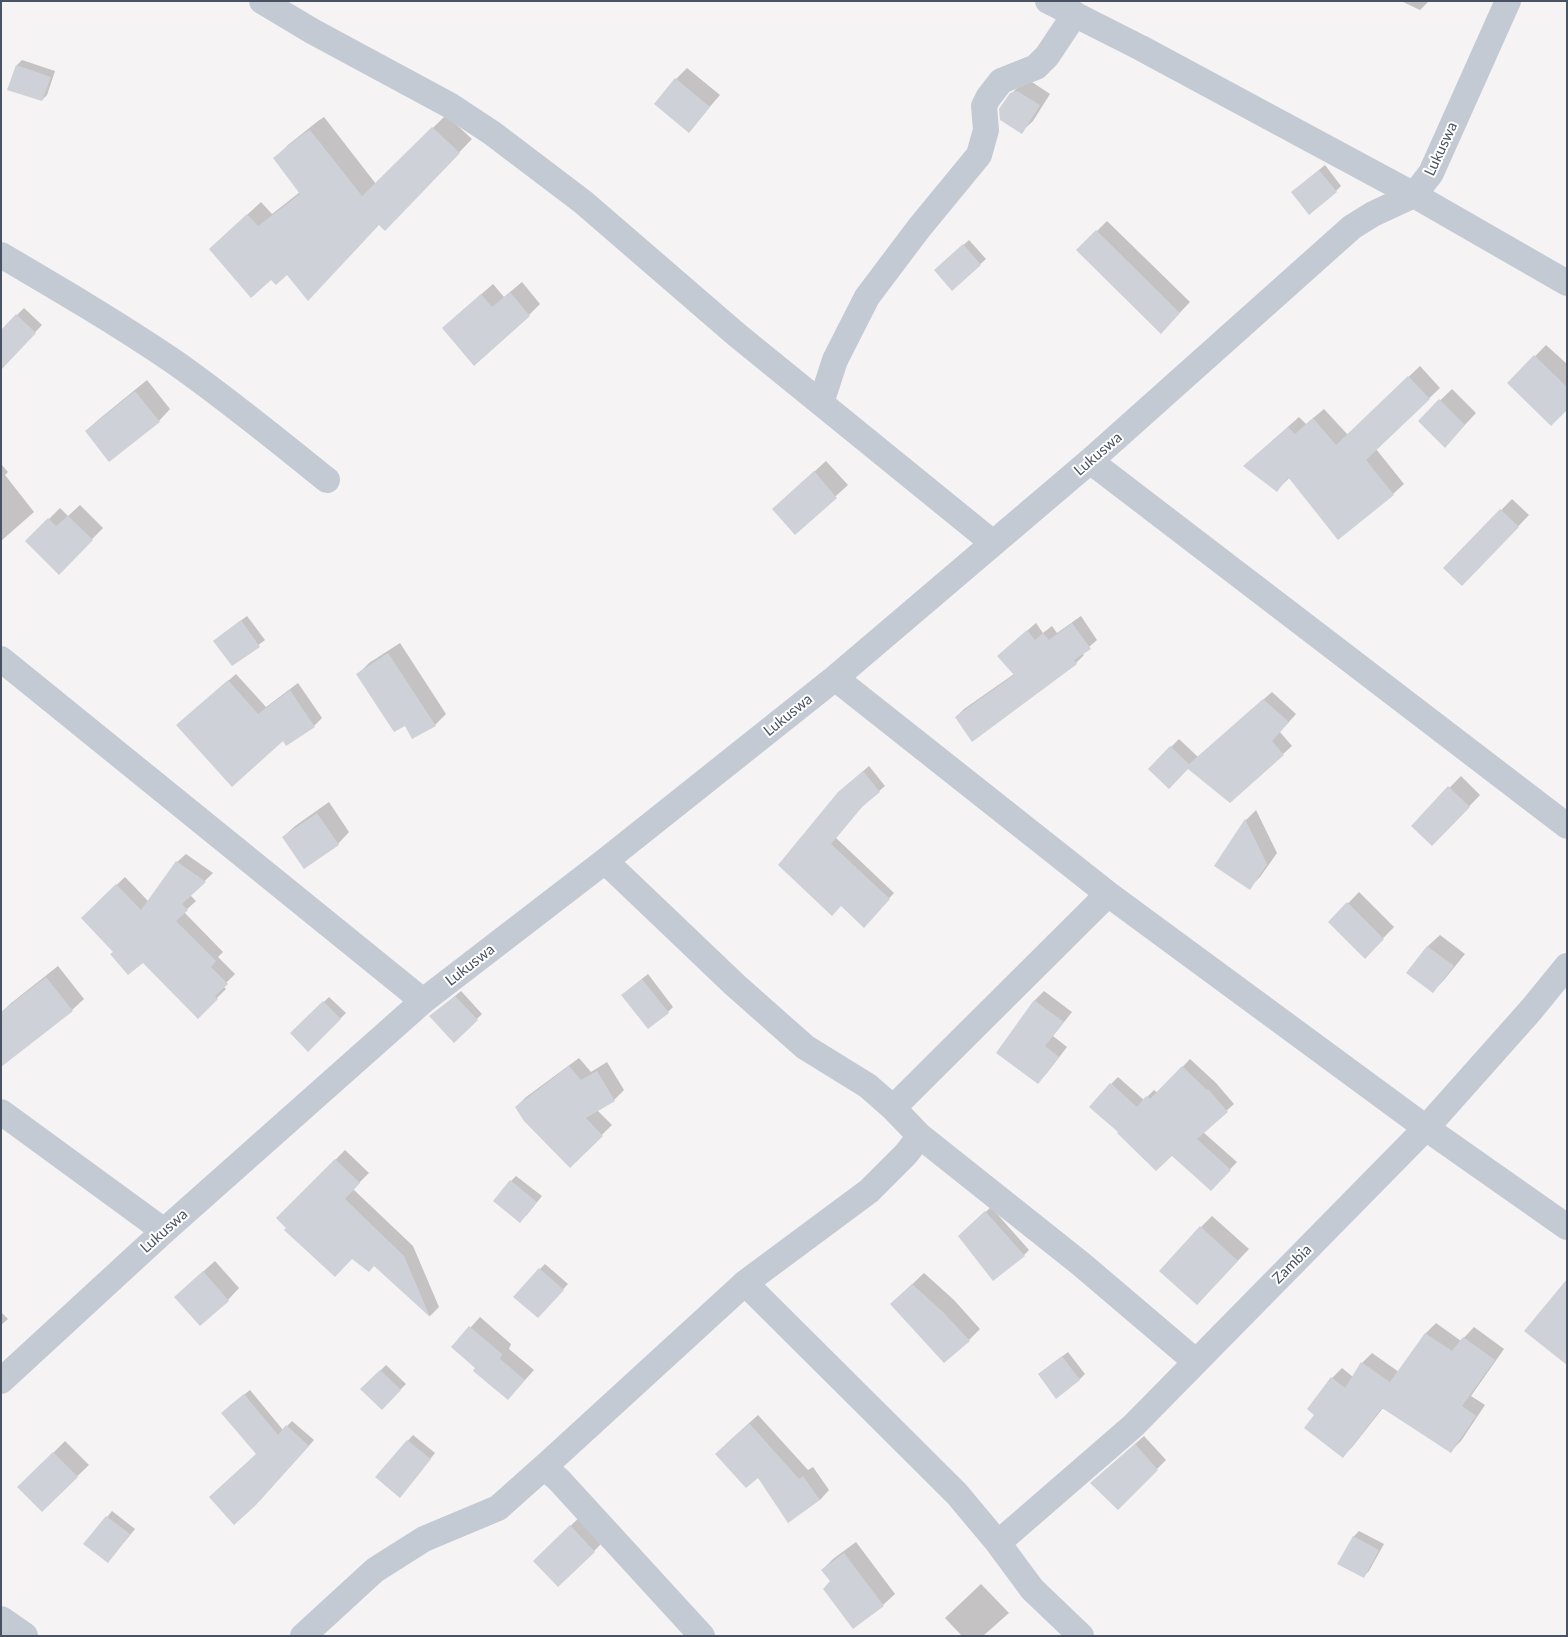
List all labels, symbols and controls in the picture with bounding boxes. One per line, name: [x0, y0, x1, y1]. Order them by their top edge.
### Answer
street label: Lukuswa: [1421, 119, 1461, 179]
street label: Lukuswa: [1070, 428, 1126, 480]
street label: Lukuswa: [760, 690, 816, 740]
street label: Lukuswa: [442, 940, 498, 990]
street label: Lukuswa: [137, 1205, 191, 1257]
street label: Zambia: [1269, 1241, 1315, 1287]

